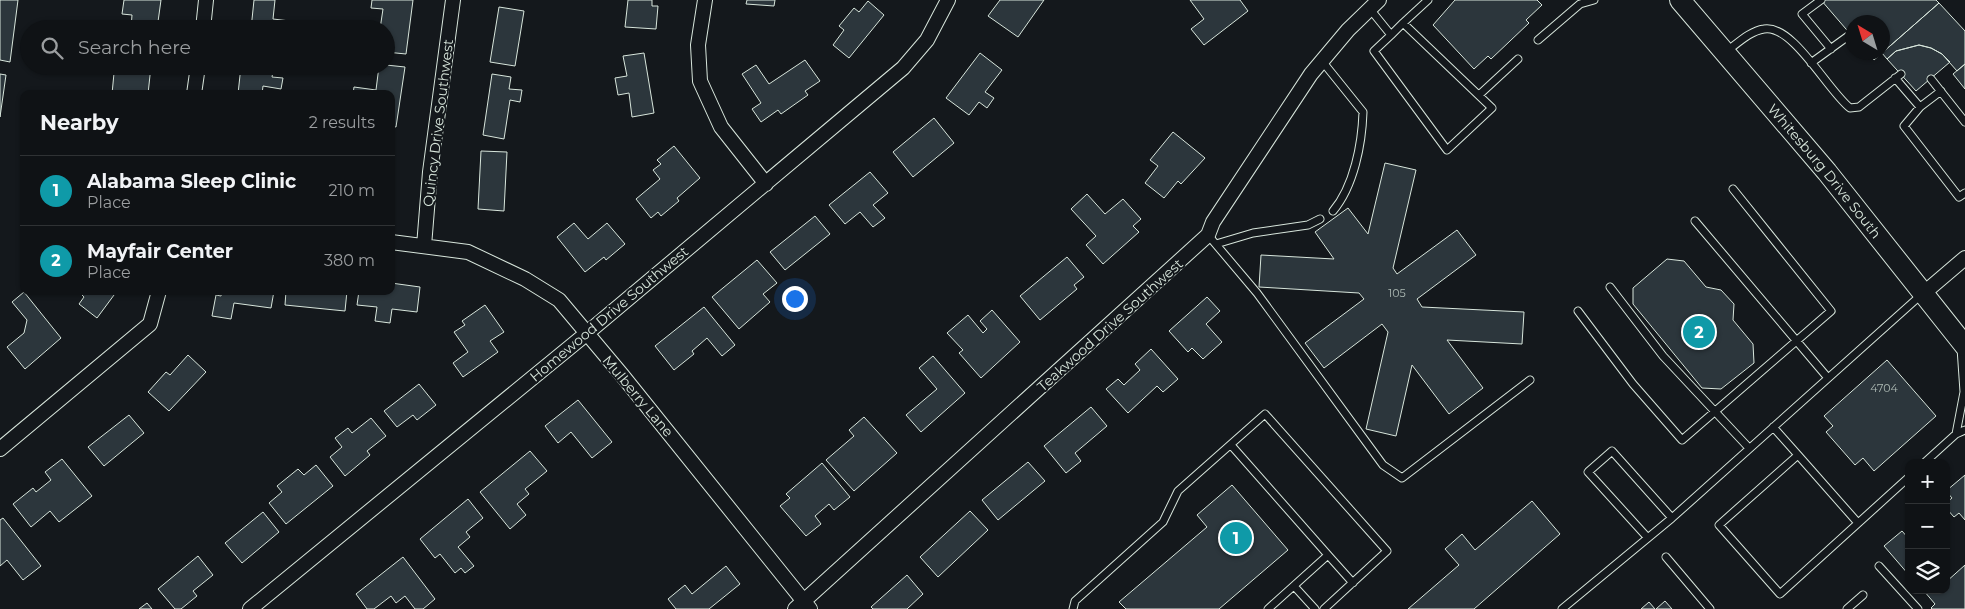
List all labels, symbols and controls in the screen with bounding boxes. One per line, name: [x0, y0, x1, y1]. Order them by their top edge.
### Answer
north arrow: [1845, 15, 1890, 60]
search box: [20, 20, 395, 75]
icon: search: [38, 34, 66, 62]
text: Search here: [78, 36, 191, 59]
street label: Quincy Drive Southwest: [419, 38, 457, 208]
street label: Whitesburg Drive South: [1764, 100, 1885, 242]
text: Nearby: [40, 110, 119, 135]
text: 2 results: [309, 113, 375, 132]
text: Alabama Sleep Clinic: [87, 170, 296, 193]
text: 1: [53, 181, 59, 200]
text: 210 m: [328, 181, 375, 200]
text: Place: [87, 193, 131, 212]
text: Mayfair Center: [87, 240, 233, 263]
street label: Homewood Drive Southwest: [526, 242, 692, 386]
text: 2: [51, 251, 61, 270]
text: 380 m: [324, 251, 375, 270]
street label: Teakwood Drive Southwest: [1033, 255, 1187, 395]
text: Place: [87, 263, 131, 282]
your location: [782, 286, 808, 312]
house number: 105: [1388, 286, 1406, 300]
pin: 2: [1683, 313, 1715, 351]
street label: Mulberry Lane: [599, 351, 677, 441]
house number: 4704: [1870, 381, 1898, 395]
map controls: [1905, 459, 1950, 594]
button: +: [1905, 459, 1950, 504]
button: −: [1905, 504, 1950, 549]
pin: 1: [1220, 519, 1252, 557]
button: layers: [1905, 549, 1950, 594]

